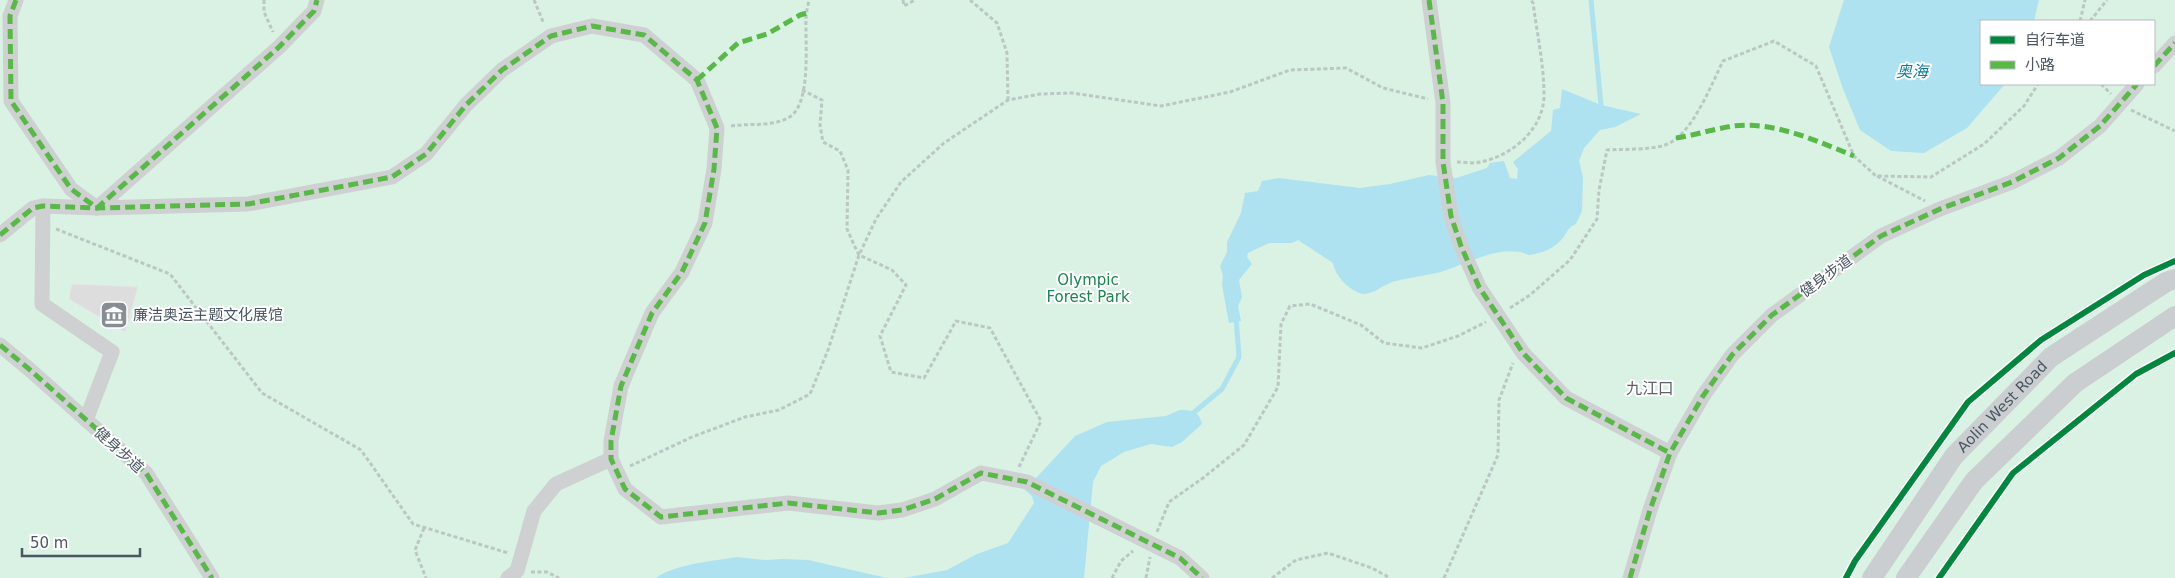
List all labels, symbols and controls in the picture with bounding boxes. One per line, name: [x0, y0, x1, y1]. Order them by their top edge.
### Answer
legend: [1980, 20, 2155, 85]
text: 自行车道: [2025, 31, 2085, 49]
text: 小路: [2025, 56, 2055, 74]
water label: 奥海: [1896, 62, 1930, 81]
street label: 健身步道: [1796, 251, 1856, 301]
park label: Olympic Forest Park: [1046, 271, 1130, 306]
museum icon: 廉洁奥运主题文化展馆: [99, 300, 129, 330]
place label: 廉洁奥运主题文化展馆: [133, 306, 283, 324]
street label: Aolin West Road: [1953, 357, 2051, 456]
district label: 九江口: [1626, 379, 1674, 398]
street label: 健身步道: [91, 423, 147, 477]
scale bar: [22, 526, 140, 558]
text: 50 m: [30, 534, 68, 552]

